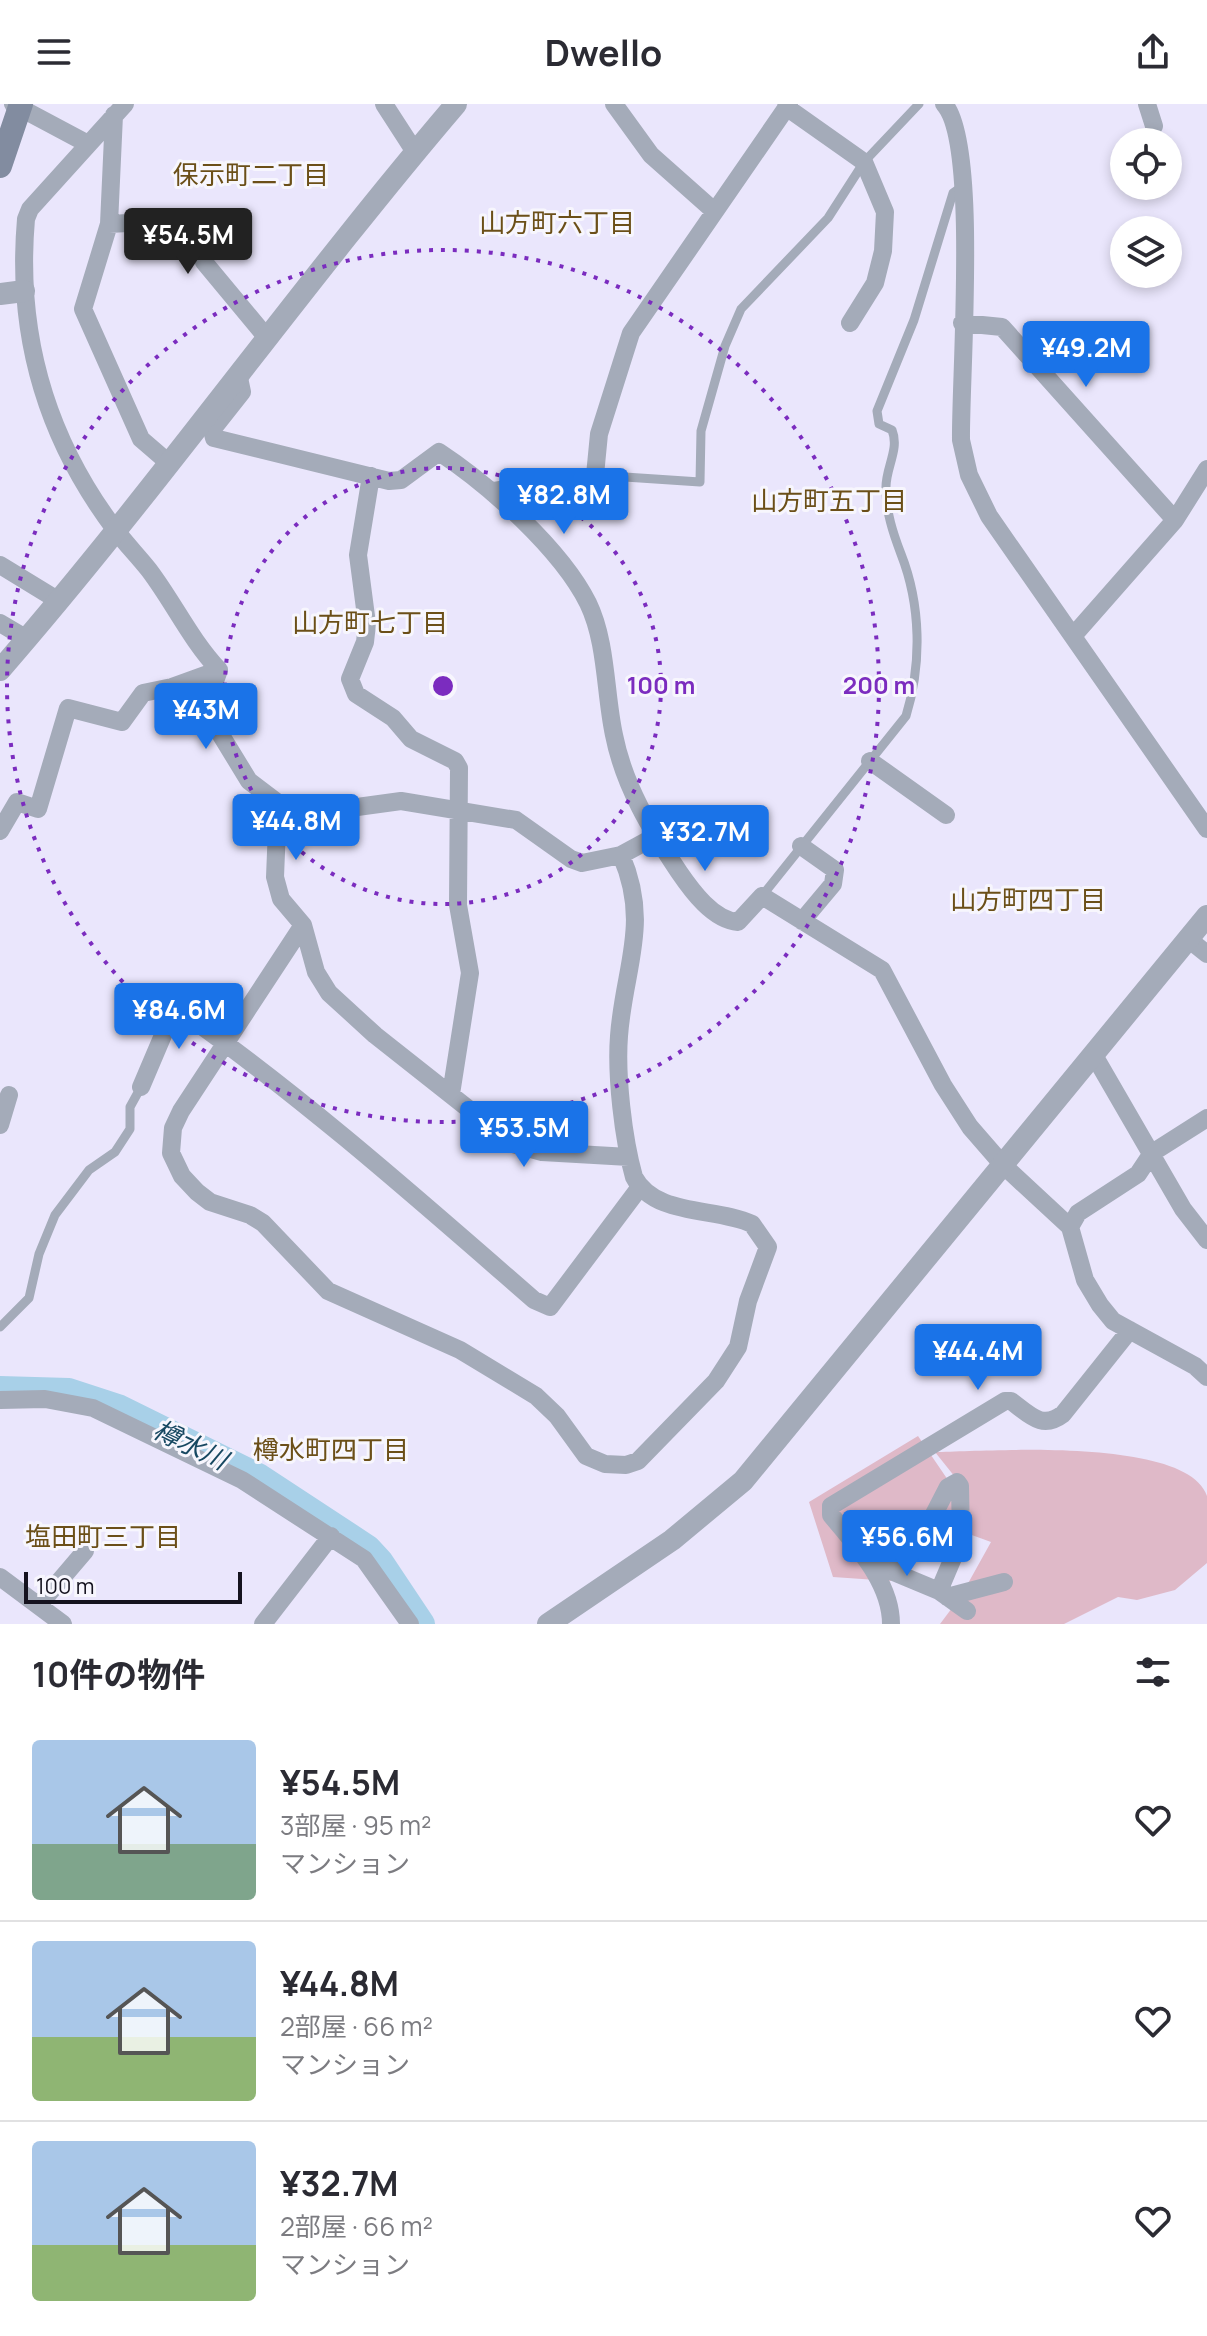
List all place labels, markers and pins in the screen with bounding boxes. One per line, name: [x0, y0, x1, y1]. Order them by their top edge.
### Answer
pin: ¥54.5M: [123, 208, 253, 276]
pin: ¥49.2M: [1021, 321, 1151, 389]
pin: ¥82.8M: [499, 468, 629, 536]
centre of rings: [429, 672, 457, 700]
pin: ¥43M: [159, 683, 253, 751]
pin: ¥44.8M: [231, 794, 361, 862]
pin: ¥32.7M: [640, 805, 770, 873]
pin: ¥84.6M: [114, 983, 244, 1051]
pin: ¥53.5M: [459, 1101, 589, 1169]
pin: ¥44.4M: [913, 1324, 1043, 1392]
pin: ¥56.6M: [842, 1510, 972, 1578]

